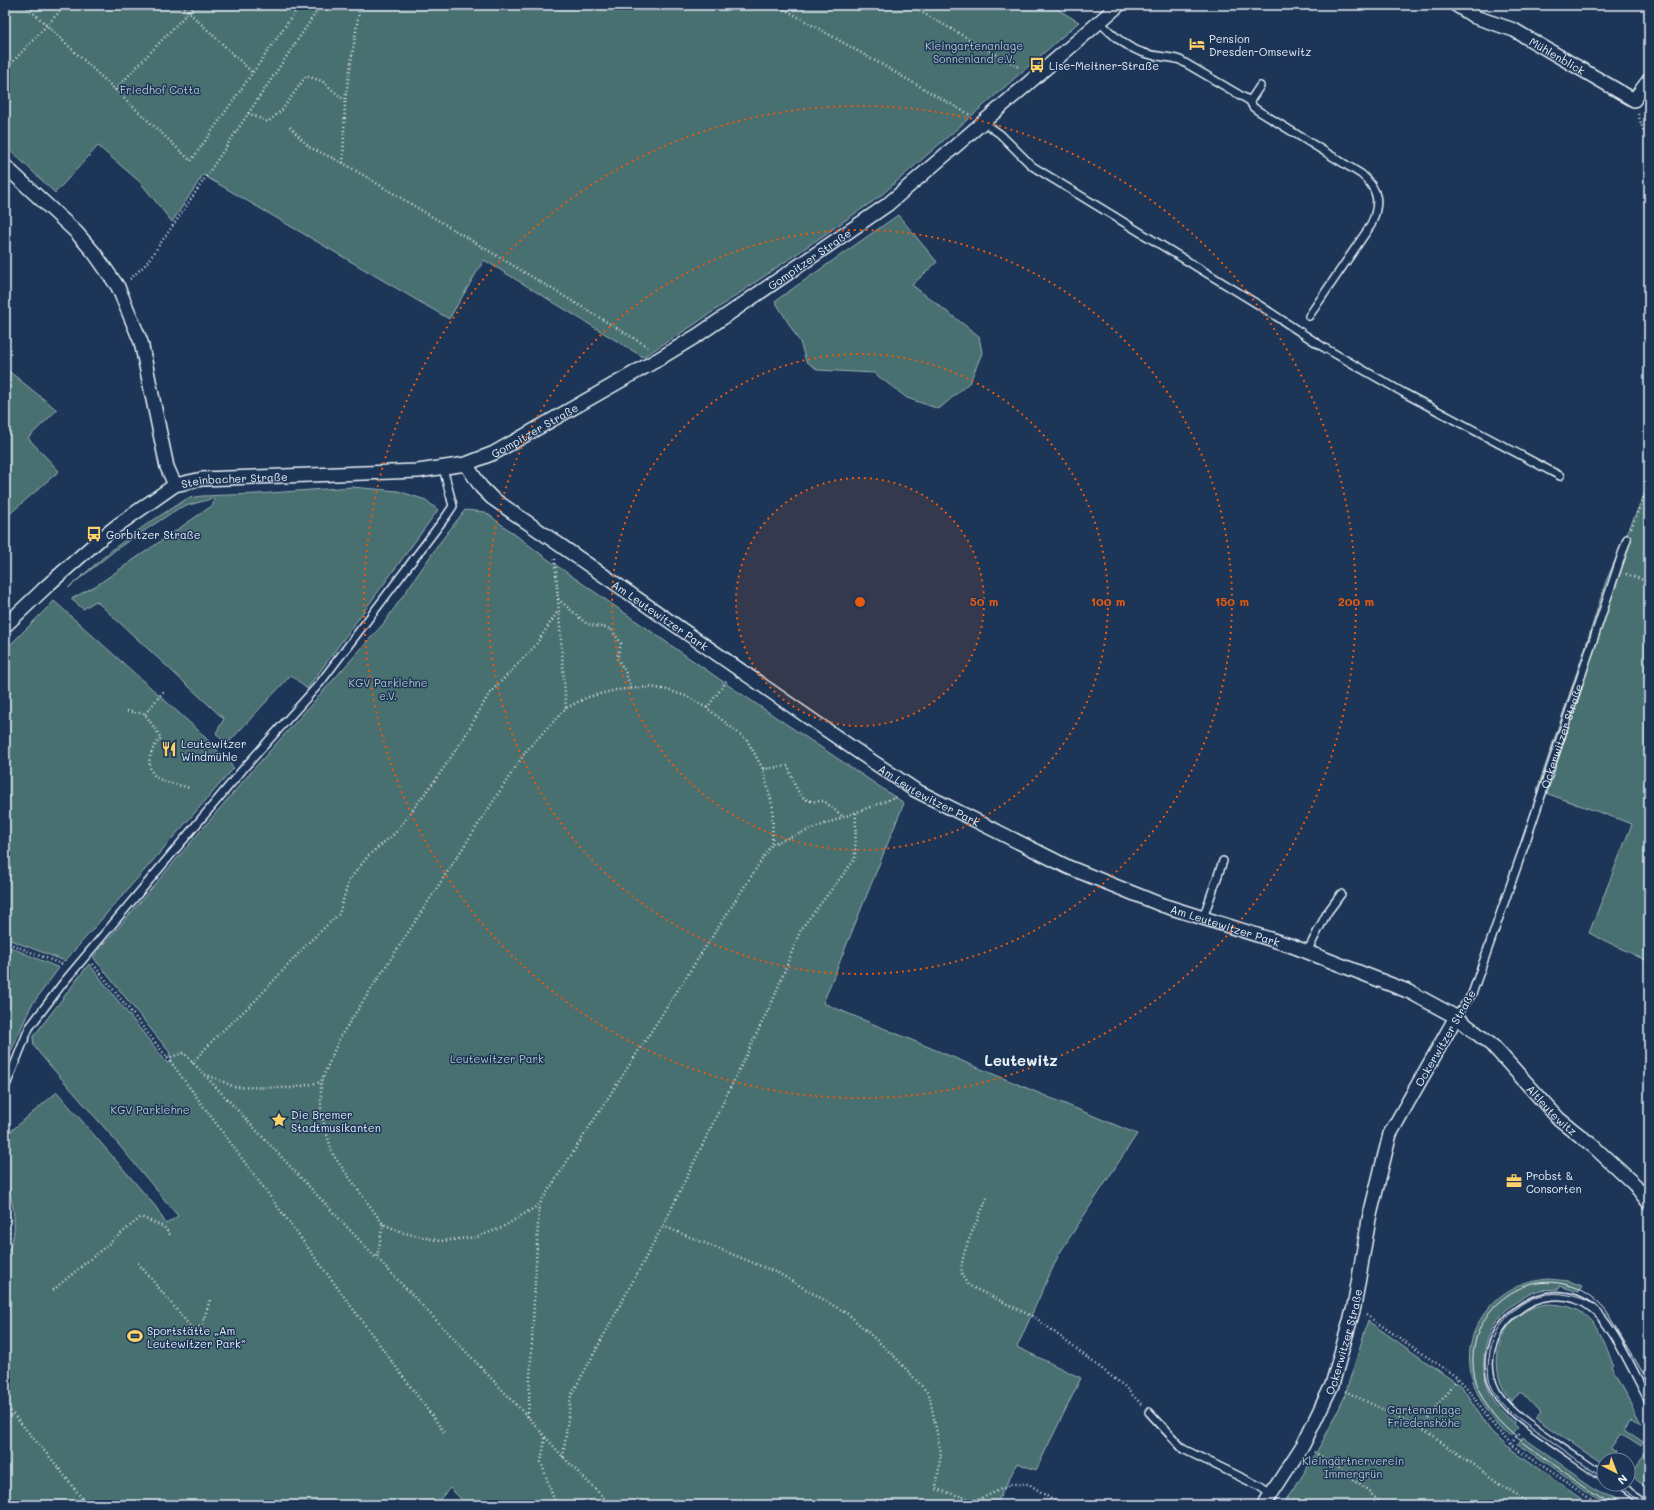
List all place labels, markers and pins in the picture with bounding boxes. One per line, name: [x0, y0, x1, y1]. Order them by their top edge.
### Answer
place label: Pension Dresden-Omsewitz: [1209, 31, 1311, 59]
hotel icon: Pension Dresden-Omsewitz: [1188, 35, 1206, 53]
bus stop icon: Lise-Meitner-Straße: [1028, 56, 1046, 74]
place label: Lise-Meitner-Straße: [1049, 58, 1159, 73]
bus stop icon: Gorbitzer Straße: [85, 525, 103, 543]
place label: Gorbitzer Straße: [106, 527, 201, 542]
centre of rings: [853, 595, 867, 609]
place label: Leutewitzer Windmühle: [181, 736, 246, 764]
restaurant icon: Leutewitzer Windmühle: [160, 740, 178, 758]
place label: Die Bremer Stadtmusikanten: [291, 1107, 381, 1135]
place icon: Die Bremer Stadtmusikanten: [270, 1111, 288, 1129]
place label: Probst & Consorten: [1526, 1168, 1582, 1196]
office icon: Probst & Consorten: [1505, 1172, 1523, 1190]
place label: Sportstätte „Am Leutewitzer Park“: [147, 1323, 246, 1351]
sports icon: Sportstätte „Am Leutewitzer Park“: [126, 1327, 144, 1345]

